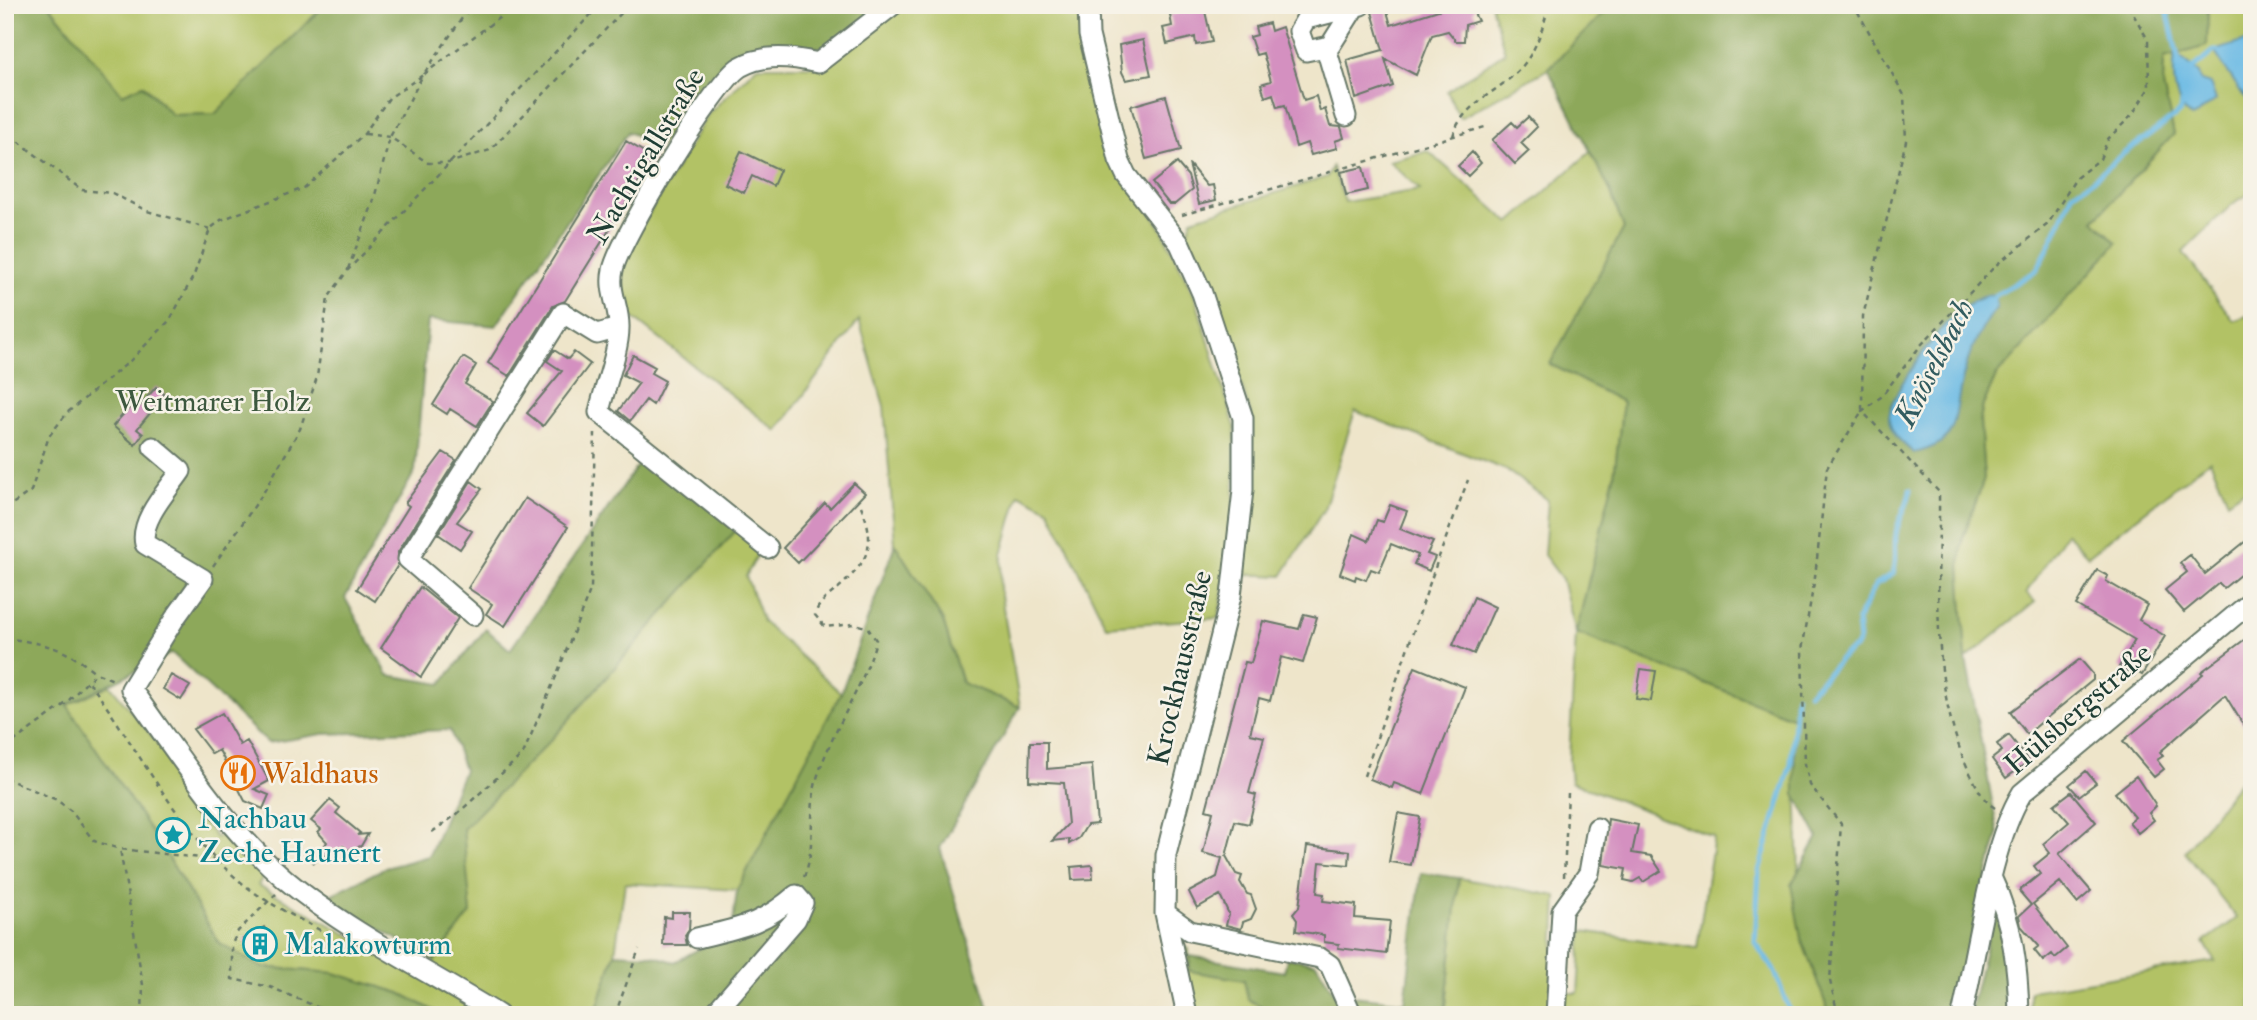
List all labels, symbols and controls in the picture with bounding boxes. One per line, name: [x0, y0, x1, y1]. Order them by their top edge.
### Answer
street label: Nachtigallstraße: [579, 61, 713, 251]
water label: Knöselsbach: [1884, 293, 1983, 435]
park label: Weitmarer Holz: [114, 383, 311, 420]
street label: Krockhausstraße: [1140, 567, 1220, 769]
street label: Hülsbergstraße: [1997, 635, 2159, 783]
restaurant icon: Waldhaus: [219, 754, 257, 792]
place label: Waldhaus: [261, 755, 378, 792]
place label: Nachbau Zeche Haunert: [198, 800, 381, 871]
place icon: Nachbau Zeche Haunert: [154, 816, 192, 854]
building icon: Malakowturm: [241, 925, 279, 963]
place label: Malakowturm: [284, 926, 452, 963]

